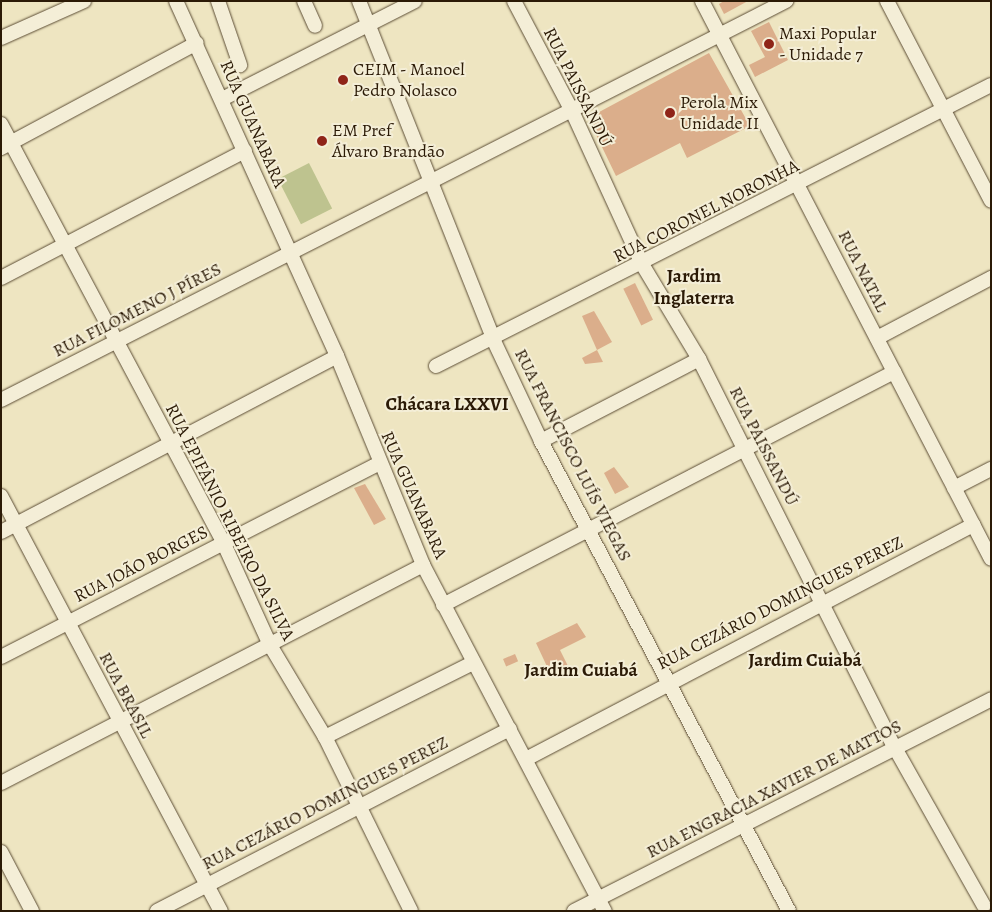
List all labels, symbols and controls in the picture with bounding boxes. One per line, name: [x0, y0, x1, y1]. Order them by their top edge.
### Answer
place label: Maxi Popular - Unidade 7: [779, 23, 877, 66]
street label: RUA PAISSANDÚ: [539, 24, 617, 150]
marker: Maxi Popular - Unidade 7: [763, 38, 775, 50]
street label: RUA GUANABARA: [215, 57, 291, 191]
place label: CEIM - Manoel Pedro Nolasco: [353, 59, 465, 102]
marker: CEIM - Manoel Pedro Nolasco: [337, 74, 349, 86]
place label: Perola Mix Unidade II: [680, 92, 759, 134]
marker: Perola Mix Unidade II: [664, 107, 676, 119]
place label: EM Pref Álvaro Brandão: [332, 120, 444, 162]
marker: EM Pref Álvaro Brandão: [316, 135, 328, 147]
street label: RUA CORONEL NORONHA: [610, 155, 802, 267]
street label: RUA NATAL: [833, 227, 893, 315]
street label: RUA FILOMENO J PÍRES: [49, 258, 225, 362]
district label: Jardim Inglaterra: [653, 266, 735, 310]
street label: RUA FRANCISCO LUÍS VIEGAS: [510, 345, 636, 565]
street label: RUA PAISSANDÚ: [725, 383, 803, 509]
district label: Chácara LXXVI: [385, 394, 509, 416]
street label: RUA EPIFÂNIO RIBEIRO DA SILVA: [161, 400, 299, 644]
street label: RUA GUANABARA: [376, 428, 452, 562]
street label: RUA JOÃO BORGES: [70, 521, 212, 607]
street label: RUA CEZÁRIO DOMINGUES PEREZ: [653, 531, 907, 675]
street label: RUA BRASIL: [94, 648, 158, 742]
district label: Jardim Cuiabá: [748, 650, 862, 672]
district label: Jardim Cuiabá: [524, 660, 638, 682]
street label: RUA ENGRACIA XAVIER DE MATTOS: [643, 715, 905, 863]
street label: RUA CEZÁRIO DOMINGUES PEREZ: [198, 731, 452, 875]

